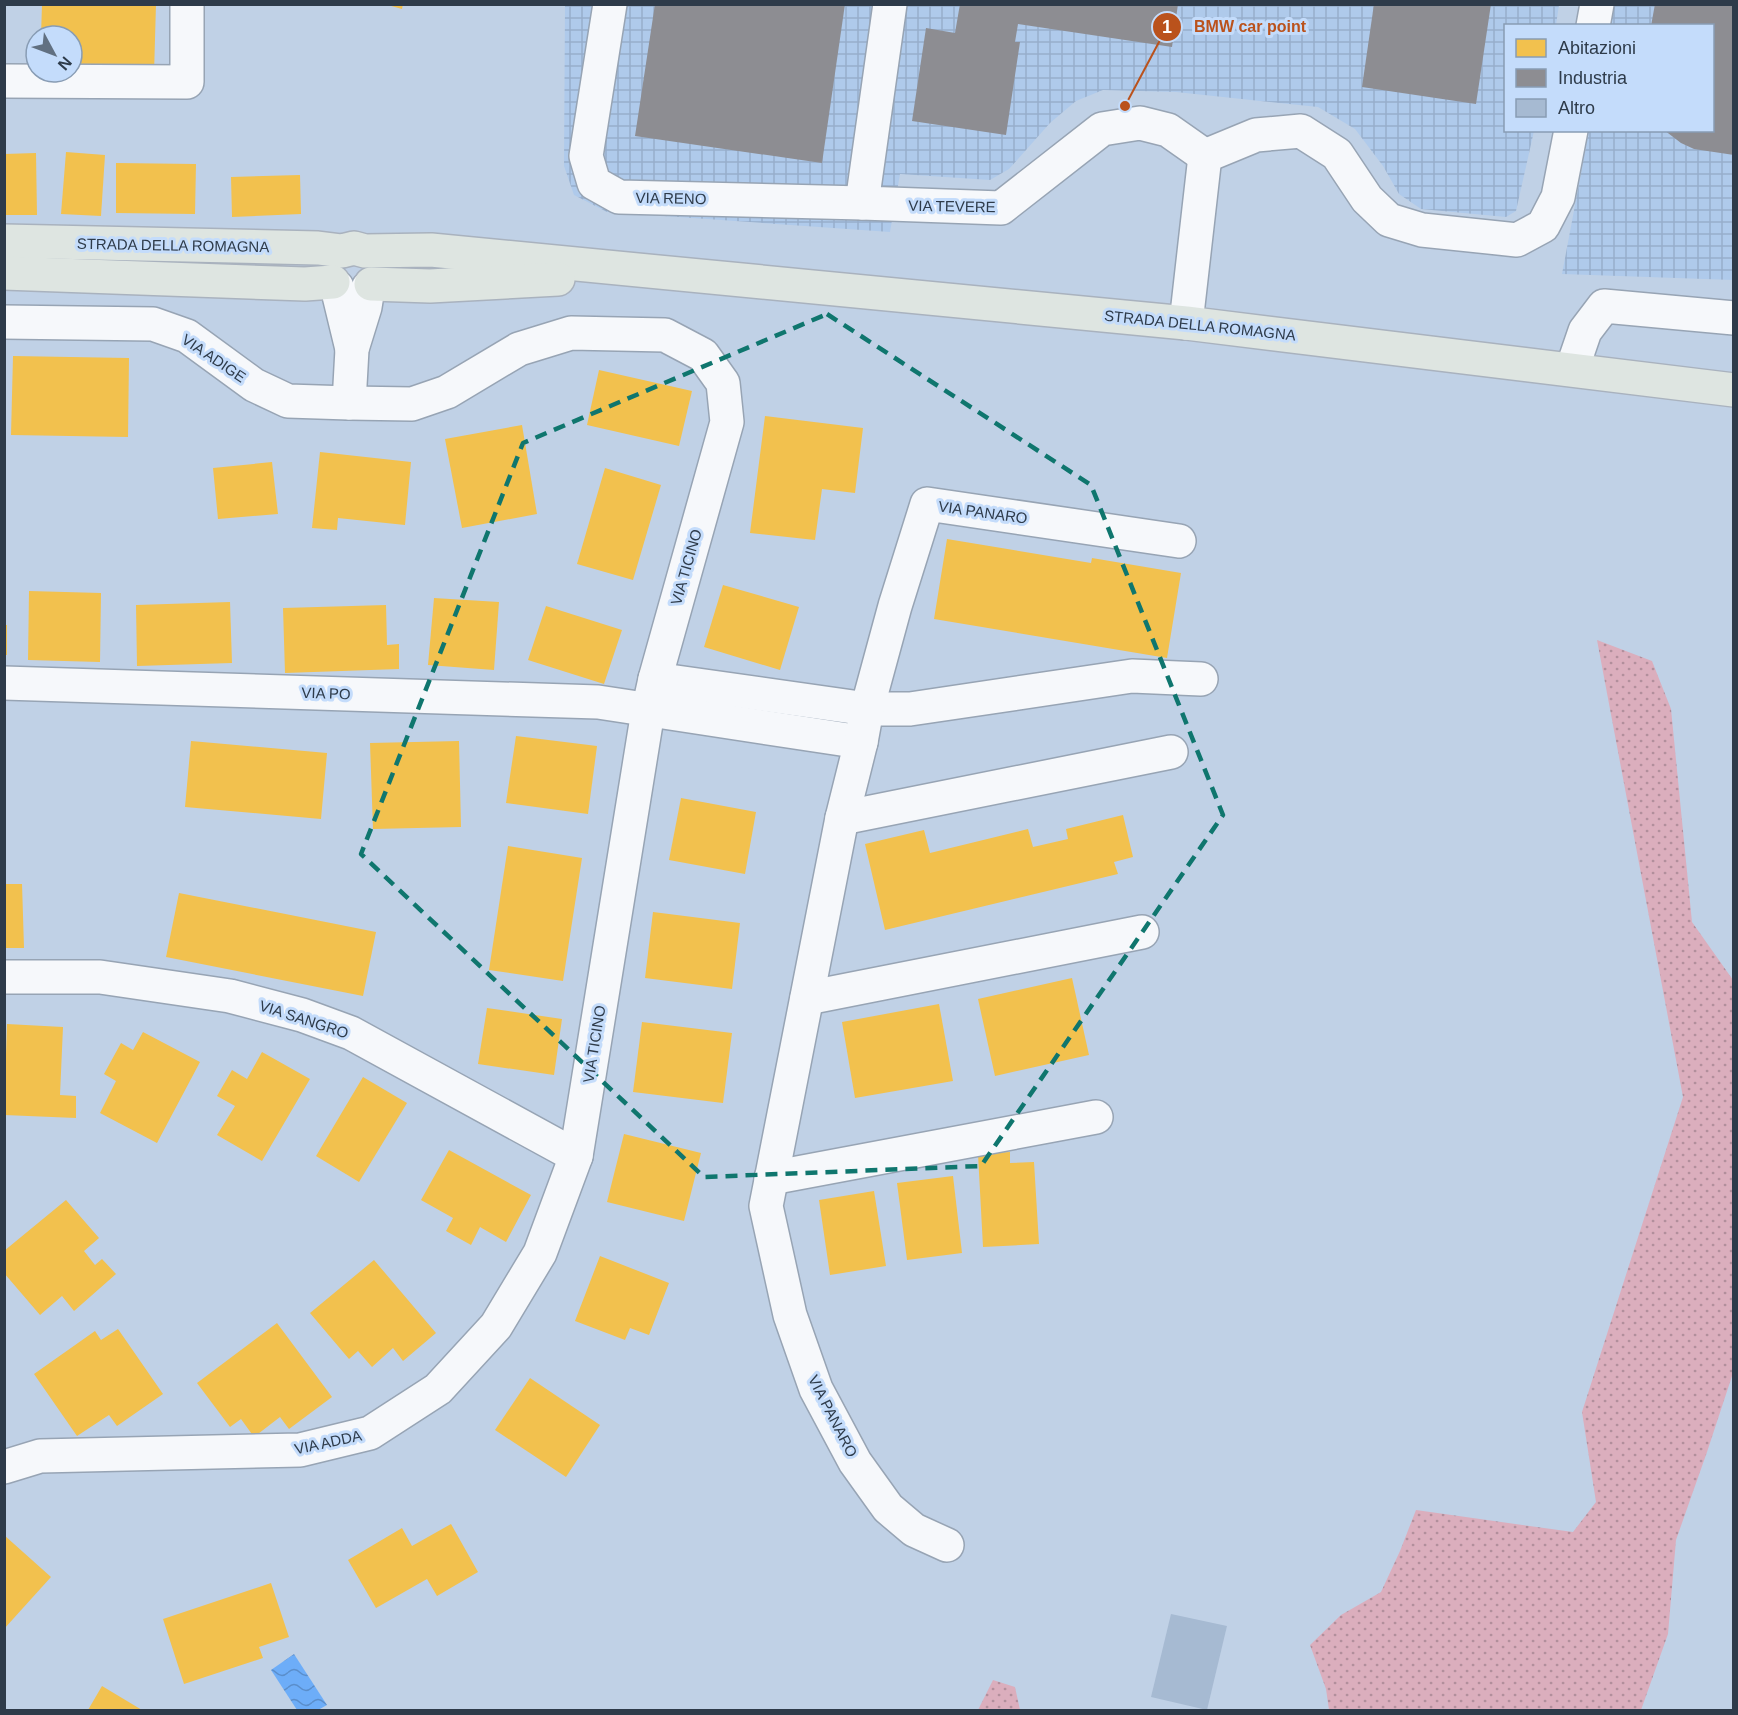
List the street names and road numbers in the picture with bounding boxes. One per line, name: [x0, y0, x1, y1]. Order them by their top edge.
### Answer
street label: VIA RENO: [635, 189, 707, 207]
street label: VIA TEVERE: [908, 197, 996, 215]
street label: STRADA DELLA ROMAGNA: [77, 235, 269, 255]
street label: STRADA DELLA ROMAGNA: [1103, 306, 1297, 344]
street label: VIA ADIGE: [179, 330, 249, 386]
street label: VIA PANARO: [937, 497, 1029, 527]
street label: VIA TICINO: [667, 527, 705, 607]
street label: VIA PO: [301, 684, 351, 702]
street label: VIA SANGRO: [257, 997, 351, 1041]
street label: VIA TICINO: [579, 1004, 609, 1084]
street label: VIA PANARO: [805, 1372, 861, 1460]
street label: VIA ADDA: [293, 1427, 363, 1457]

